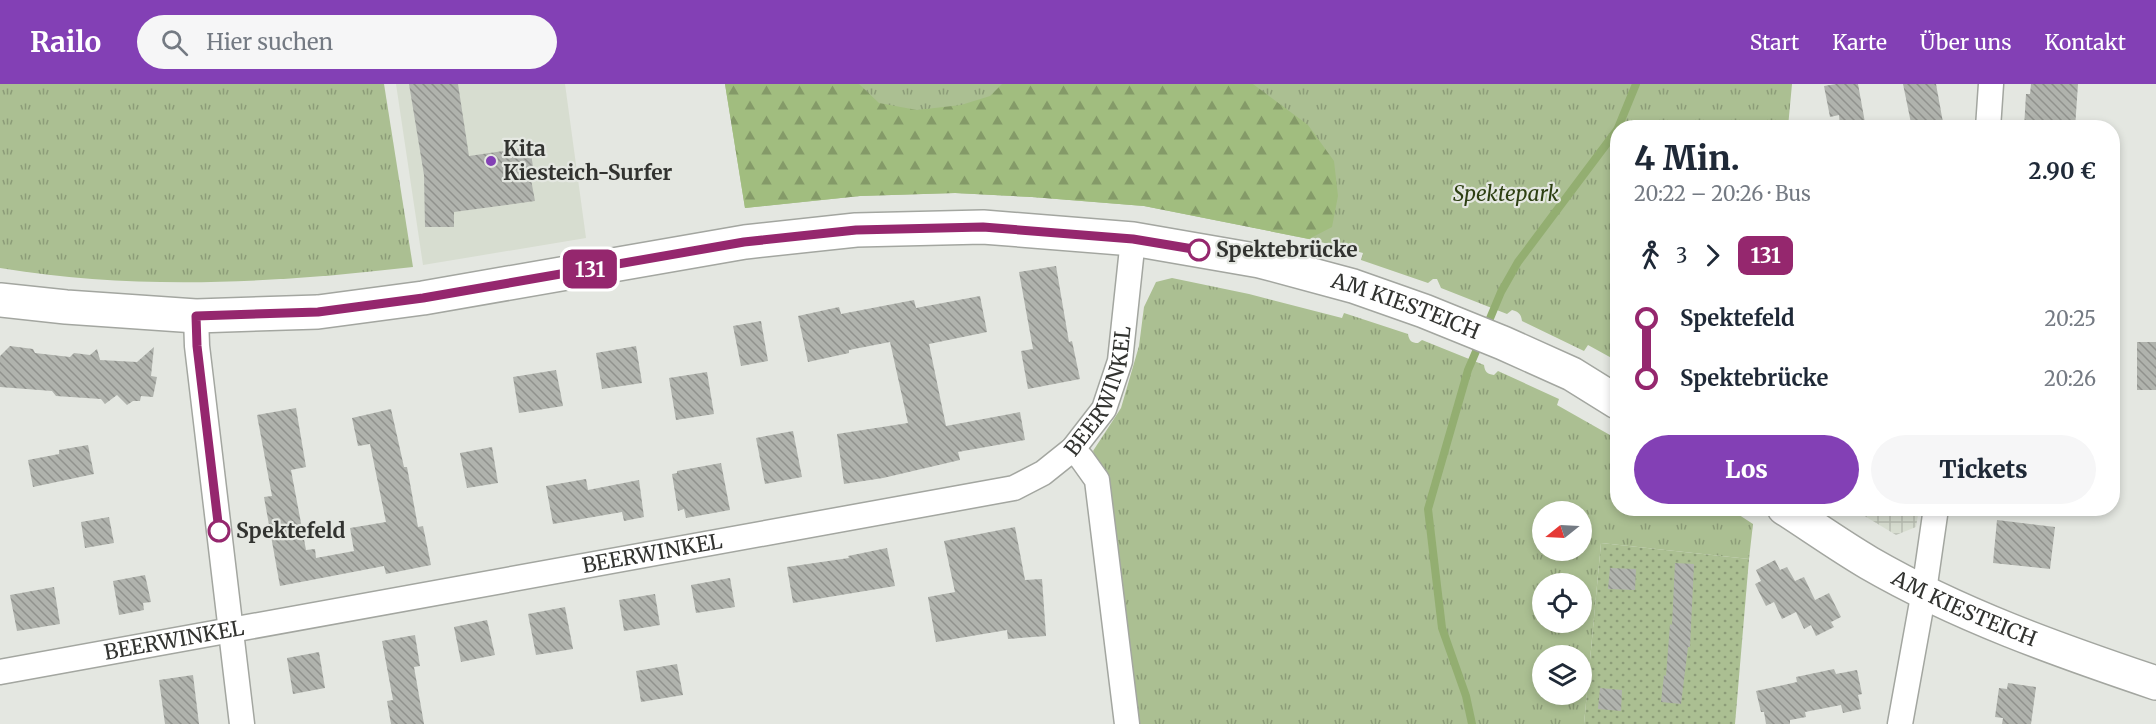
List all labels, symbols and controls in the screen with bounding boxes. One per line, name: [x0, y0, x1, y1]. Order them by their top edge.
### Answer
search box: [137, 15, 557, 69]
text: Railo: [30, 24, 101, 60]
icon: search: [158, 26, 191, 59]
text: Hier suchen: [206, 28, 333, 56]
text: Start: [1750, 29, 1799, 56]
text: Karte: [1832, 29, 1887, 56]
text: Über uns: [1920, 29, 2011, 56]
text: Kontakt: [2044, 29, 2126, 56]
place label: Kita Kiesteich-Surfer: [503, 135, 673, 186]
text: 4 Min.: [1634, 138, 1740, 179]
marker: Kita Kiesteich-Surfer: [484, 154, 498, 168]
text: 2.90 €: [2029, 157, 2096, 185]
park label: Spektepark: [1453, 180, 1560, 207]
text: 20:22 – 20:26 · Bus: [1634, 181, 1811, 206]
place label: Spektebrücke: [1216, 236, 1358, 263]
marker: Spektebrücke: [1188, 239, 1210, 261]
icon: walk: [1634, 239, 1667, 272]
icon: forward: [1696, 239, 1729, 272]
text: 131: [1750, 242, 1781, 269]
text: 3: [1676, 243, 1687, 268]
line badge: 131: [556, 250, 624, 288]
text: 131: [575, 256, 605, 283]
street label: AM KIESTEICH: [1328, 267, 1484, 345]
text: Spektefeld: [1680, 304, 1795, 332]
text: 20:25: [2045, 306, 2096, 331]
street label: BEERWINKEL: [1059, 325, 1137, 461]
text: Spektebrücke: [1680, 364, 1828, 392]
text: 20:26: [2044, 366, 2096, 391]
button: Los: [1634, 435, 1859, 504]
button: Tickets: [1871, 435, 2096, 504]
north arrow: [1532, 501, 1592, 561]
map controls: [1532, 501, 1592, 705]
place label: Spektefeld: [236, 517, 345, 544]
marker: Spektefeld: [208, 520, 230, 542]
street label: BEERWINKEL: [580, 527, 724, 579]
street label: AM KIESTEICH: [1886, 564, 2041, 652]
button: locate: [1532, 573, 1592, 633]
street label: BEERWINKEL: [102, 614, 246, 666]
button: layers: [1532, 645, 1592, 705]

